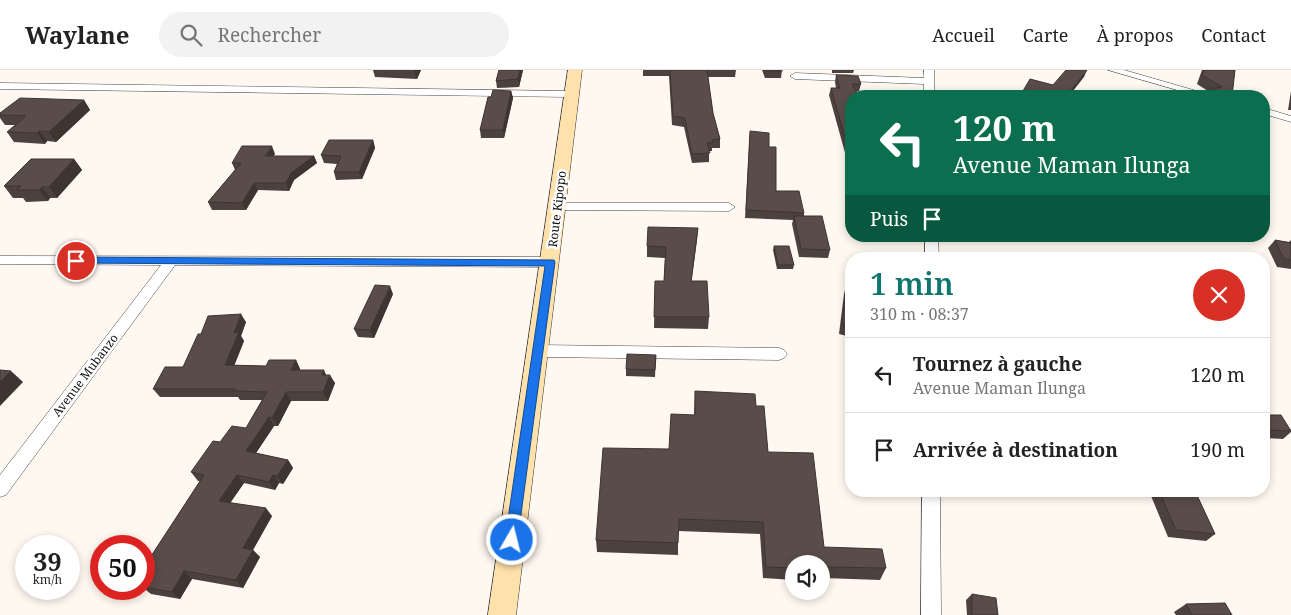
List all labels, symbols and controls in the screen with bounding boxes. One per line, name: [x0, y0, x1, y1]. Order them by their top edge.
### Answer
search box: [159, 12, 509, 57]
text: Waylane: [25, 18, 129, 51]
icon: search: [177, 21, 205, 49]
text: Rechercher: [217, 22, 321, 48]
text: Accueil: [932, 23, 995, 47]
text: Carte: [1023, 23, 1068, 47]
text: À propos: [1096, 23, 1173, 47]
text: Contact: [1201, 23, 1266, 47]
text: 120 m: [953, 104, 1056, 151]
icon: left: [870, 110, 935, 175]
text: Avenue Maman Ilunga: [953, 149, 1191, 179]
street label: Route Kipopo: [544, 170, 570, 248]
icon: arrive: [918, 205, 946, 233]
text: Puis: [870, 206, 908, 232]
pin: [55, 240, 97, 282]
icon: arrive: [62, 247, 90, 275]
text: 1 min: [870, 263, 954, 304]
button: close: [1193, 269, 1245, 321]
text: 310 m · 08:37: [870, 303, 969, 325]
street label: Avenue Mubanzo: [48, 330, 122, 420]
text: Tournez à gauche: [913, 351, 1082, 377]
icon: left: [870, 361, 898, 389]
text: 120 m: [1190, 362, 1245, 388]
text: Avenue Maman Ilunga: [913, 377, 1086, 399]
icon: arrive: [870, 436, 898, 464]
text: Arrivée à destination: [913, 437, 1118, 463]
text: 190 m: [1190, 437, 1245, 463]
position arrow: [485, 513, 537, 565]
speed limit sign: 50: [90, 535, 155, 600]
text: 39: [33, 544, 62, 578]
map controls: [785, 555, 830, 600]
button: sound: [785, 555, 830, 600]
text: km/h: [33, 571, 62, 588]

